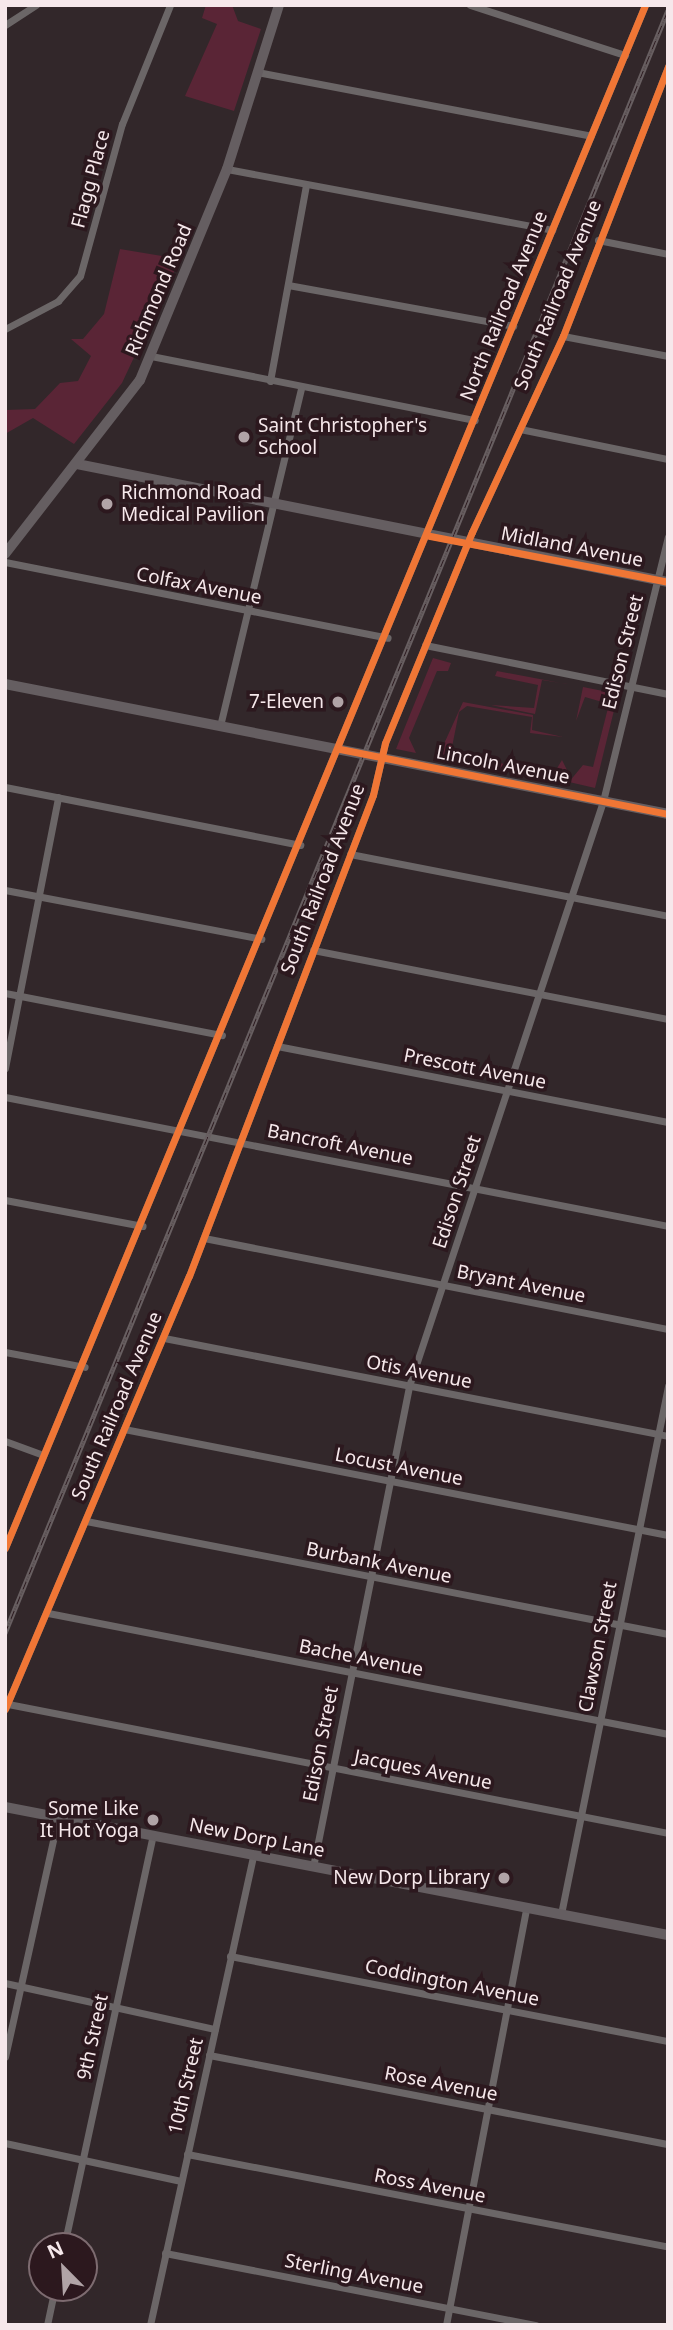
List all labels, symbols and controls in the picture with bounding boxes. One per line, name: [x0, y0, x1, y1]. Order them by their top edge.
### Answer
street label: Flagg Place: [67, 127, 115, 231]
street label: South Railroad Avenue: [510, 197, 606, 393]
street label: North Railroad Avenue: [455, 208, 553, 404]
street label: Richmond Road: [121, 221, 197, 359]
place label: Saint Christopher's School: [258, 415, 427, 459]
marker: Saint Christopher's School: [236, 429, 252, 445]
place label: Richmond Road Medical Pavilion: [121, 482, 265, 526]
marker: Richmond Road Medical Pavilion: [99, 496, 115, 512]
street label: Midland Avenue: [499, 522, 645, 572]
street label: Colfax Avenue: [134, 563, 264, 609]
street label: Edison Street: [598, 592, 648, 712]
place label: 7-Eleven: [249, 691, 324, 713]
marker: 7-Eleven: [330, 694, 346, 710]
street label: Lincoln Avenue: [434, 741, 572, 789]
street label: South Railroad Avenue: [276, 780, 370, 978]
street label: Prescott Avenue: [402, 1044, 548, 1094]
street label: Bancroft Avenue: [265, 1120, 415, 1170]
street label: Edison Street: [428, 1133, 486, 1251]
street label: Bryant Avenue: [455, 1260, 587, 1308]
street label: South Railroad Avenue: [67, 1308, 167, 1504]
street label: Otis Avenue: [364, 1351, 474, 1393]
street label: Locust Avenue: [333, 1443, 465, 1491]
street label: Burbank Avenue: [304, 1538, 454, 1588]
street label: Clawson Street: [574, 1580, 622, 1714]
street label: Bache Avenue: [297, 1635, 425, 1681]
street label: Edison Street: [299, 1684, 343, 1804]
street label: Jacques Avenue: [352, 1745, 494, 1795]
place label: Some Like It Hot Yoga: [40, 1798, 139, 1842]
marker: Some Like It Hot Yoga: [145, 1812, 161, 1828]
street label: New Dorp Lane: [187, 1814, 327, 1862]
place label: New Dorp Library: [333, 1867, 490, 1889]
marker: New Dorp Library: [496, 1870, 512, 1886]
street label: Coddington Avenue: [363, 1955, 541, 2011]
street label: 9th Street: [73, 1992, 113, 2082]
street label: 10th Street: [164, 2036, 208, 2136]
street label: Rose Avenue: [382, 2062, 500, 2106]
street label: Ross Avenue: [372, 2164, 488, 2208]
north arrow: [28, 2232, 98, 2302]
text: N: [43, 2235, 68, 2265]
street label: Sterling Avenue: [283, 2249, 425, 2299]

